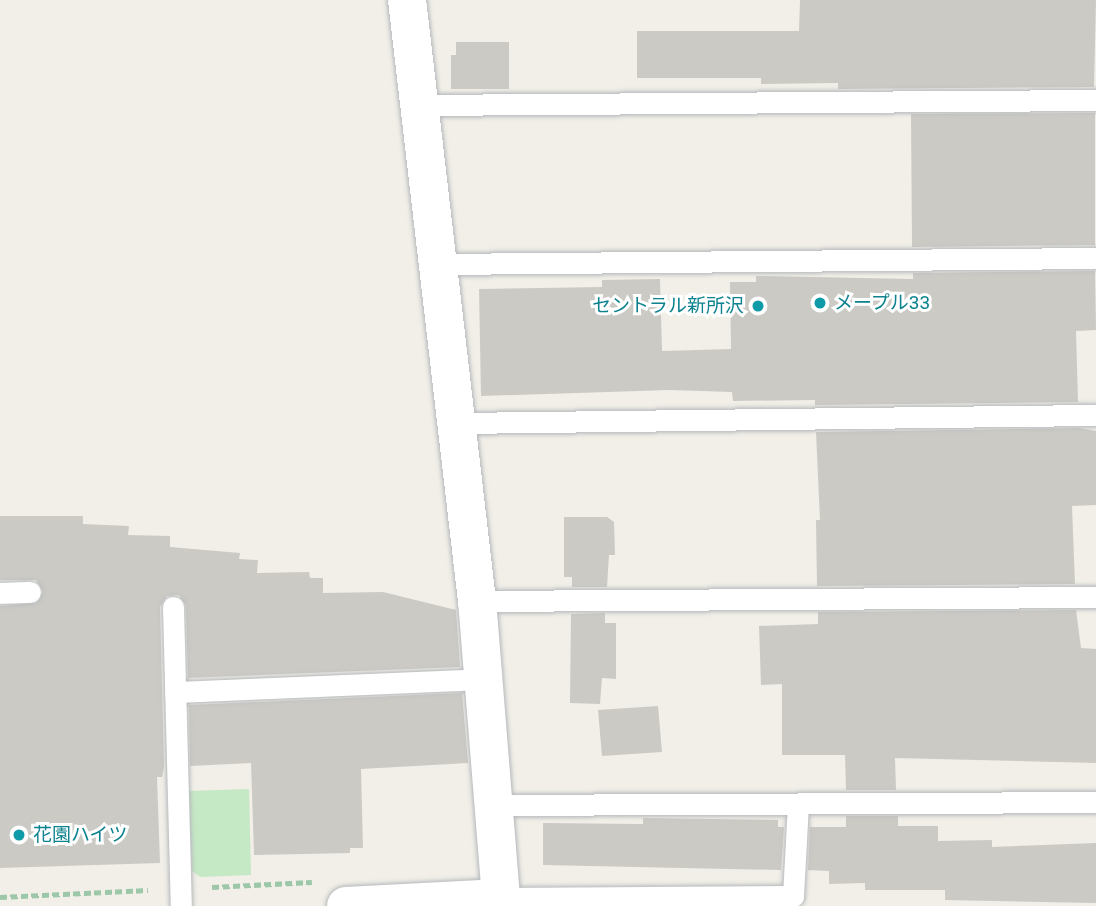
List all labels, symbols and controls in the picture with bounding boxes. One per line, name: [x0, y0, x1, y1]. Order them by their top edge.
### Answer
place label: メープル33: [834, 292, 931, 314]
place label: セントラル新所沢: [592, 295, 744, 317]
marker: メープル33: [812, 295, 828, 311]
marker: セントラル新所沢: [750, 298, 766, 314]
place label: 花園ハイツ: [33, 824, 128, 846]
marker: 花園ハイツ: [11, 827, 27, 843]

